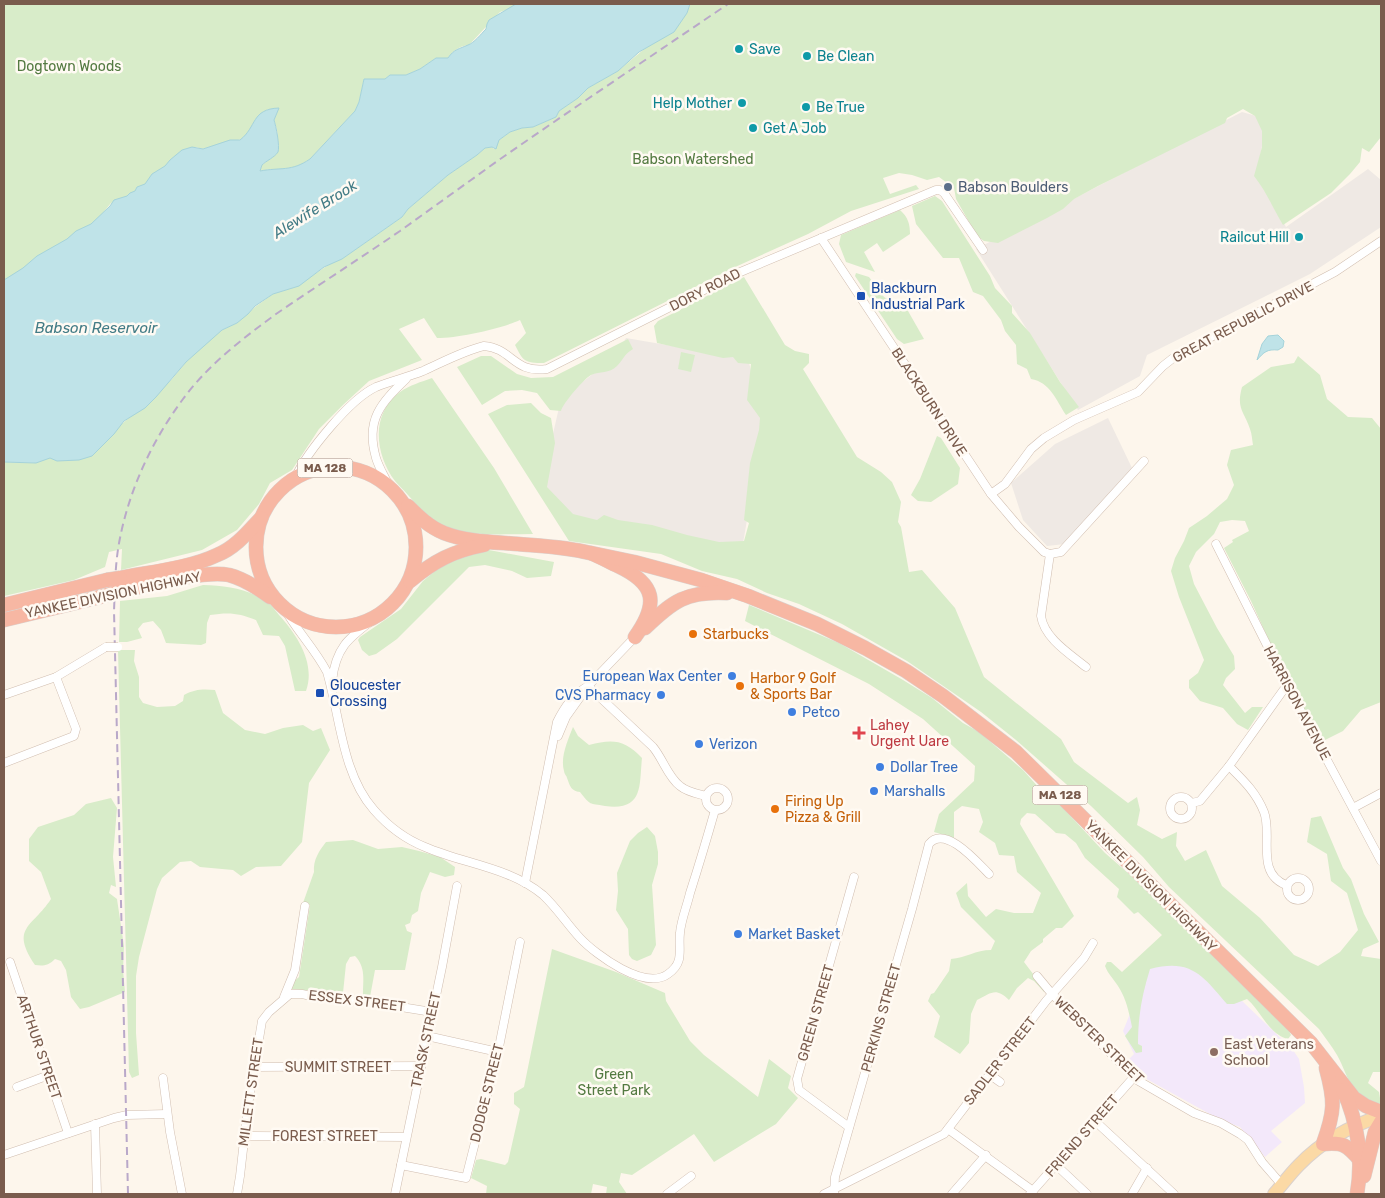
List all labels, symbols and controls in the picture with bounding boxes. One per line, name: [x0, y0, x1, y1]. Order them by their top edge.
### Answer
place label: Save: [749, 41, 781, 58]
marker: Save: [733, 43, 745, 55]
place label: Be Clean: [817, 48, 874, 65]
marker: Be Clean: [801, 50, 813, 62]
park label: Dogtown Woods: [17, 58, 121, 75]
place label: Help Mother: [653, 95, 733, 112]
marker: Help Mother: [736, 97, 748, 109]
place label: Be True: [816, 99, 865, 116]
marker: Be True: [800, 101, 812, 113]
place label: Get A Job: [763, 120, 827, 137]
marker: Get A Job: [747, 122, 759, 134]
park label: Babson Watershed: [632, 151, 754, 168]
water label: Alewife Brook: [269, 176, 361, 243]
place label: Babson Boulders: [958, 179, 1068, 196]
marker: Babson Boulders: [942, 181, 954, 193]
place label: Railcut Hill: [1220, 229, 1289, 246]
marker: Railcut Hill: [1293, 231, 1305, 243]
street label: DORY ROAD: [667, 265, 743, 315]
street label: GREAT REPUBLIC DRIVE: [1170, 278, 1316, 366]
place label: Blackburn Industrial Park: [871, 280, 966, 313]
marker: Blackburn Industrial Park: [855, 290, 867, 302]
water label: Babson Reservoir: [35, 319, 159, 337]
street label: BLACKBURN DRIVE: [888, 345, 970, 459]
road number: MA 128: [298, 458, 352, 478]
street label: YANKEE DIVISION HIGHWAY: [24, 568, 202, 622]
place label: Starbucks: [703, 626, 769, 643]
marker: Starbucks: [687, 628, 699, 640]
street label: HARRISON AVENUE: [1260, 643, 1334, 763]
place label: European Wax Center: [583, 668, 723, 685]
marker: European Wax Center: [726, 670, 738, 682]
place label: Harbor 9 Golf & Sports Bar: [750, 670, 837, 703]
place label: Gloucester Crossing: [330, 677, 401, 710]
marker: Harbor 9 Golf & Sports Bar: [734, 680, 746, 692]
marker: Gloucester Crossing: [314, 687, 326, 699]
place label: CVS Pharmacy: [555, 687, 651, 704]
marker: CVS Pharmacy: [655, 689, 667, 701]
place label: Petco: [802, 704, 840, 721]
marker: Petco: [786, 706, 798, 718]
place label: Lahey Urgent Uare: [870, 717, 949, 750]
marker: Lahey Urgent Uare: [852, 726, 866, 740]
place label: Verizon: [709, 736, 758, 753]
marker: Verizon: [693, 738, 705, 750]
place label: Dollar Tree: [890, 759, 958, 776]
marker: Dollar Tree: [874, 761, 886, 773]
place label: Marshalls: [884, 783, 946, 800]
marker: Marshalls: [868, 785, 880, 797]
road number: MA 128: [1032, 786, 1088, 804]
place label: Firing Up Pizza & Grill: [785, 793, 861, 826]
marker: Firing Up Pizza & Grill: [769, 803, 781, 815]
street label: YANKEE DIVISION HIGHWAY: [1082, 817, 1220, 955]
place label: Market Basket: [748, 926, 841, 943]
marker: Market Basket: [732, 928, 744, 940]
street label: PERKINS STREET: [857, 962, 905, 1074]
street label: GREEN STREET: [794, 963, 838, 1063]
street label: ESSEX STREET: [308, 987, 406, 1015]
street label: TRASK STREET: [408, 990, 444, 1090]
street label: ARTHUR STREET: [13, 992, 65, 1102]
street label: WEBSTER STREET: [1051, 993, 1147, 1087]
street label: SADLER STREET: [960, 1013, 1040, 1109]
place label: East Veterans School: [1224, 1036, 1314, 1069]
street label: MILLETT STREET: [235, 1037, 267, 1147]
street label: DODGE STREET: [467, 1042, 507, 1144]
marker: East Veterans School: [1208, 1046, 1220, 1058]
street label: SUMMIT STREET: [285, 1059, 391, 1076]
park label: Green Street Park: [577, 1066, 651, 1099]
street label: FRIEND STREET: [1042, 1091, 1122, 1181]
street label: FOREST STREET: [272, 1128, 378, 1145]

